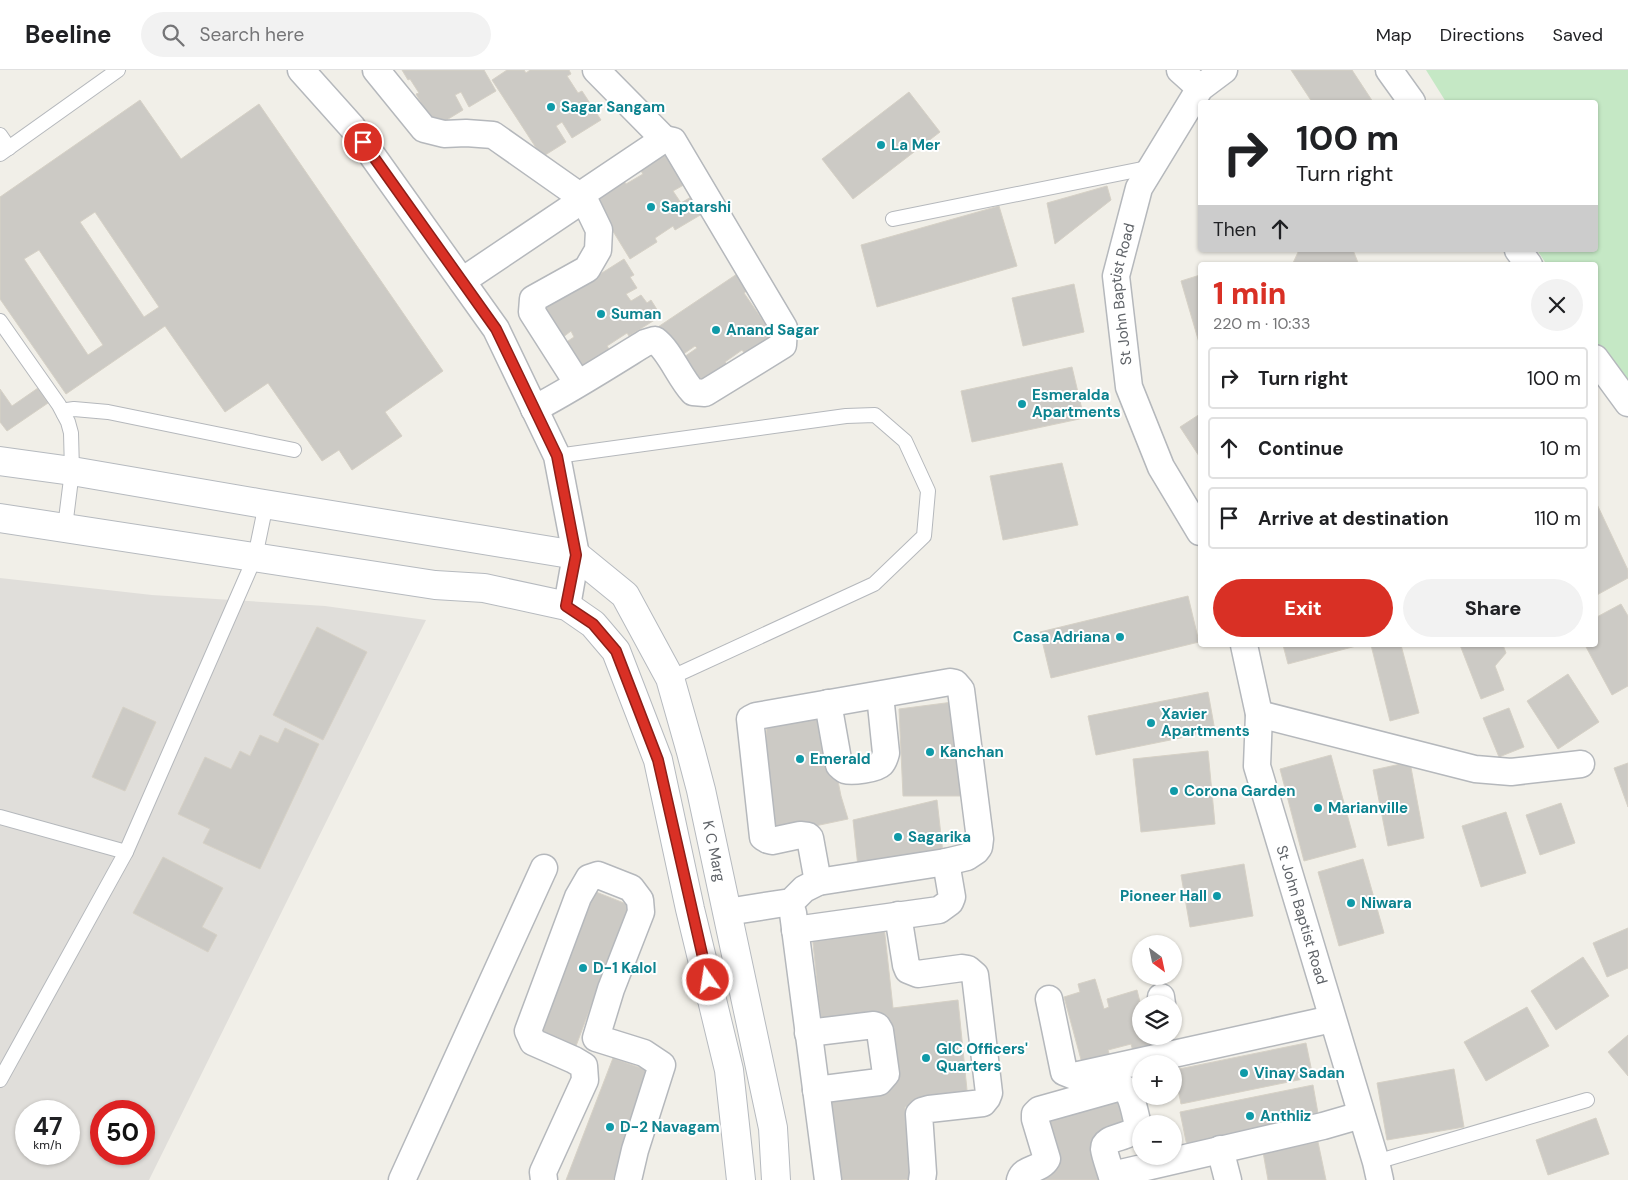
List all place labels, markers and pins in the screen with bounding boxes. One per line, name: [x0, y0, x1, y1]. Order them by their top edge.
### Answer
place label: Sagar Sangam: [561, 97, 665, 117]
marker: Sagar Sangam: [545, 101, 557, 113]
pin: [342, 121, 384, 163]
place label: La Mer: [891, 135, 940, 155]
marker: La Mer: [875, 139, 887, 151]
place label: Saptarshi: [661, 197, 731, 217]
marker: Saptarshi: [645, 201, 657, 213]
place label: Suman: [611, 304, 661, 324]
marker: Suman: [595, 308, 607, 320]
place label: Anand Sagar: [726, 320, 819, 340]
marker: Anand Sagar: [710, 324, 722, 336]
place label: Esmeralda Apartments: [1032, 385, 1121, 422]
marker: Esmeralda Apartments: [1016, 398, 1028, 410]
place label: Casa Adriana: [1013, 627, 1110, 647]
marker: Casa Adriana: [1114, 631, 1126, 643]
place label: Xavier Apartments: [1161, 704, 1250, 741]
marker: Xavier Apartments: [1145, 717, 1157, 729]
place label: Kanchan: [940, 742, 1004, 762]
marker: Kanchan: [924, 746, 936, 758]
place label: Emerald: [810, 749, 871, 769]
marker: Emerald: [794, 753, 806, 765]
place label: Corona Garden: [1184, 781, 1296, 801]
marker: Corona Garden: [1168, 785, 1180, 797]
place label: Marianville: [1328, 798, 1408, 818]
marker: Marianville: [1312, 802, 1324, 814]
place label: Sagarika: [908, 827, 971, 847]
marker: Sagarika: [892, 831, 904, 843]
place label: Pioneer Hall: [1120, 886, 1207, 906]
marker: Pioneer Hall: [1211, 890, 1223, 902]
place label: Niwara: [1361, 893, 1412, 913]
marker: Niwara: [1345, 897, 1357, 909]
place label: D-1 Kalol: [593, 958, 656, 978]
marker: D-1 Kalol: [577, 962, 589, 974]
place label: GIC Officers' Quarters: [936, 1039, 1028, 1076]
marker: GIC Officers' Quarters: [920, 1052, 932, 1064]
place label: Vinay Sadan: [1254, 1063, 1345, 1083]
marker: Vinay Sadan: [1238, 1067, 1250, 1079]
place label: Anthliz: [1260, 1106, 1311, 1126]
marker: Anthliz: [1244, 1110, 1256, 1122]
place label: D-2 Navagam: [620, 1117, 720, 1137]
marker: D-2 Navagam: [604, 1121, 616, 1133]

